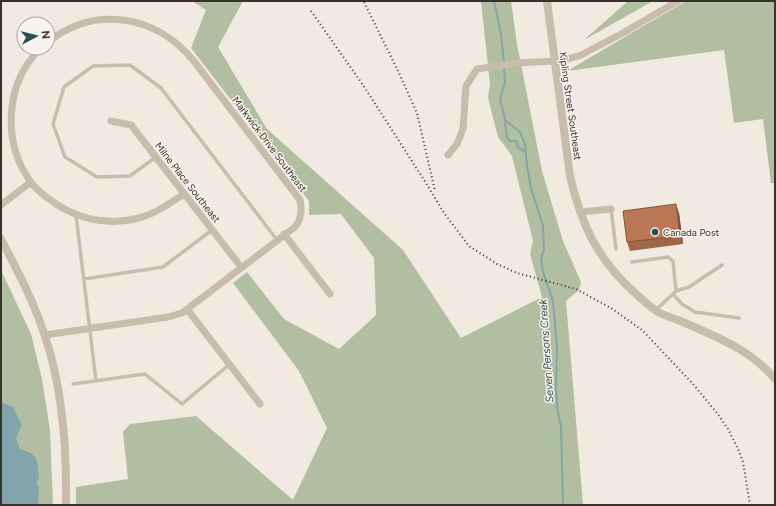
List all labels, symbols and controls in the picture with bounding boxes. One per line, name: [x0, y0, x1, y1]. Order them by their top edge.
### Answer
north arrow: [16, 16, 56, 56]
text: N: [38, 30, 52, 40]
street label: Kipling Street Southeast: [556, 51, 585, 161]
street label: Markwick Drive Southeast: [229, 94, 310, 195]
street label: Milne Place Southeast: [152, 139, 223, 225]
place label: Canada Post: [663, 226, 720, 239]
marker: Canada Post: [650, 227, 660, 237]
water label: Seven Persons Creek: [536, 298, 557, 403]

